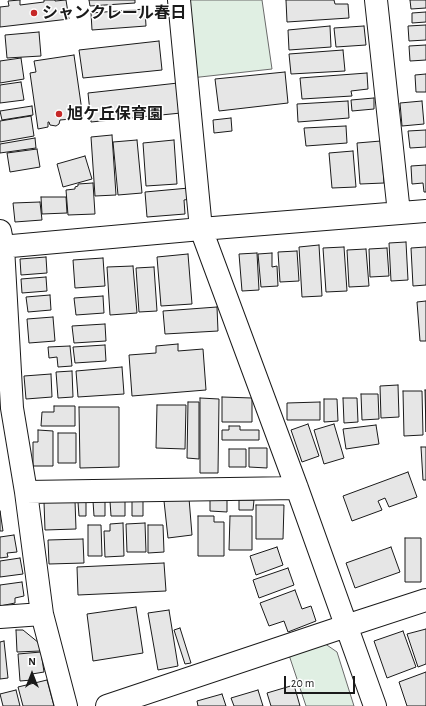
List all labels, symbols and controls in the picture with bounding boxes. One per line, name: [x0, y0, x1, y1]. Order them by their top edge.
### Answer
place label: シャンクレール春日: [42, 3, 186, 23]
marker: シャンクレール春日: [29, 8, 39, 18]
place label: 旭ケ丘保育園: [67, 104, 163, 124]
marker: 旭ケ丘保育園: [54, 109, 64, 119]
north arrow: [12, 654, 52, 694]
text: N: [28, 656, 36, 667]
scale bar: [286, 668, 357, 694]
text: 20 m: [291, 677, 314, 689]

